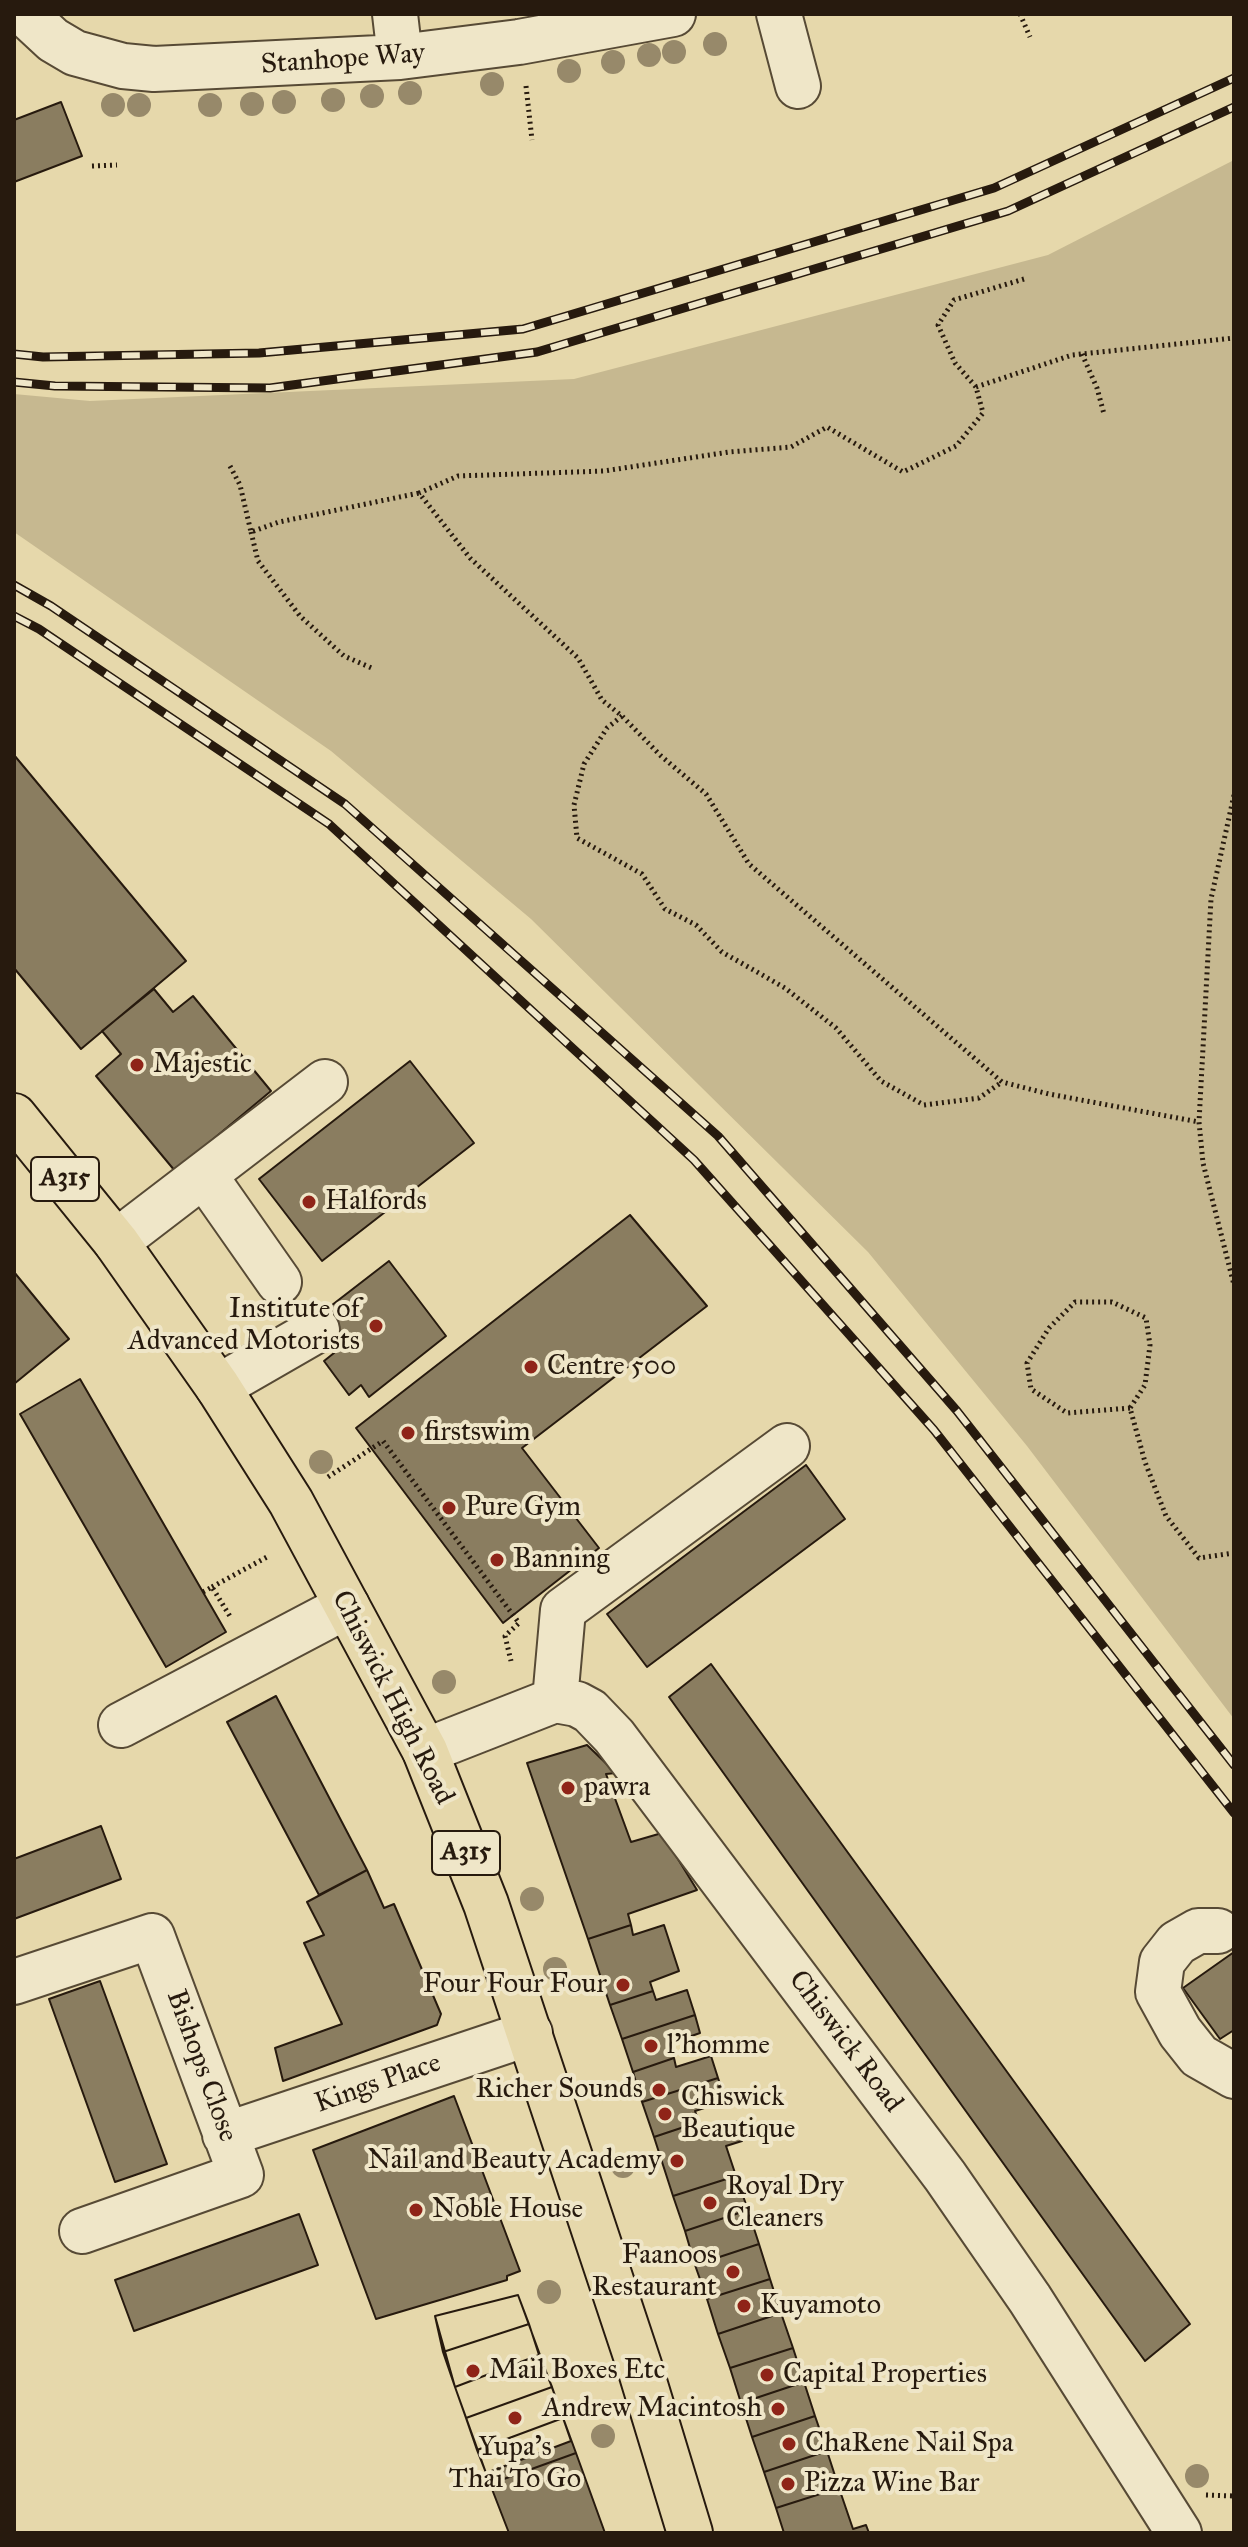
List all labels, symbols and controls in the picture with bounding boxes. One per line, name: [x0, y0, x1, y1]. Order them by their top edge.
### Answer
street label: Stanhope Way: [260, 38, 426, 82]
place label: Majestic: [153, 1048, 252, 1082]
marker: Majestic: [128, 1056, 146, 1074]
road number: A315: [31, 1157, 99, 1201]
place label: Halfords: [325, 1185, 427, 1219]
marker: Halfords: [300, 1193, 318, 1211]
place label: Institute of Advanced Motorists: [128, 1293, 360, 1359]
marker: Institute of Advanced Motorists: [367, 1317, 385, 1335]
place label: Centre 500: [547, 1350, 676, 1384]
marker: Centre 500: [522, 1358, 540, 1376]
place label: firstswim: [424, 1416, 531, 1450]
marker: firstswim: [399, 1424, 417, 1442]
place label: Pure Gym: [465, 1491, 581, 1525]
marker: Pure Gym: [440, 1499, 458, 1517]
place label: Banning: [513, 1543, 610, 1577]
marker: Banning: [488, 1551, 506, 1569]
street label: Chiswick High Road: [324, 1585, 460, 1811]
place label: pawra: [584, 1771, 650, 1805]
marker: pawra: [559, 1779, 577, 1797]
road number: A315: [432, 1831, 500, 1875]
street label: Chiswick Road: [781, 1964, 909, 2120]
place label: Four Four Four: [423, 1968, 607, 2002]
marker: Four Four Four: [614, 1976, 632, 1994]
street label: Bishops Close: [158, 1986, 244, 2146]
place label: l'homme: [667, 2029, 770, 2063]
marker: l'homme: [642, 2037, 660, 2055]
street label: Kings Place: [311, 2047, 445, 2121]
place label: Richer Sounds: [475, 2073, 643, 2107]
marker: Richer Sounds: [650, 2081, 668, 2099]
place label: Chiswick Beautique: [681, 2081, 795, 2147]
marker: Chiswick Beautique: [656, 2105, 674, 2123]
place label: Nail and Beauty Academy: [368, 2144, 661, 2178]
marker: Nail and Beauty Academy: [668, 2152, 686, 2170]
place label: Royal Dry Cleaners: [726, 2170, 844, 2236]
place label: Noble House: [432, 2193, 583, 2227]
marker: Royal Dry Cleaners: [701, 2194, 719, 2212]
marker: Noble House: [407, 2201, 425, 2219]
place label: Faanoos Restaurant: [592, 2239, 717, 2305]
marker: Faanoos Restaurant: [724, 2263, 742, 2281]
place label: Kuyamoto: [760, 2289, 881, 2323]
marker: Kuyamoto: [735, 2297, 753, 2315]
place label: Mail Boxes Etc: [489, 2354, 665, 2388]
place label: Capital Properties: [783, 2358, 987, 2392]
marker: Mail Boxes Etc: [464, 2362, 482, 2380]
marker: Capital Properties: [758, 2366, 776, 2384]
place label: Andrew Macintosh: [542, 2392, 762, 2426]
marker: Andrew Macintosh: [769, 2400, 787, 2418]
marker: Yupa's Thai To Go: [506, 2409, 524, 2427]
place label: ChaRene Nail Spa: [805, 2427, 1014, 2461]
place label: Yupa's Thai To Go: [449, 2431, 581, 2497]
marker: ChaRene Nail Spa: [780, 2435, 798, 2453]
place label: Pizza Wine Bar: [804, 2467, 979, 2501]
marker: Pizza Wine Bar: [779, 2475, 797, 2493]

